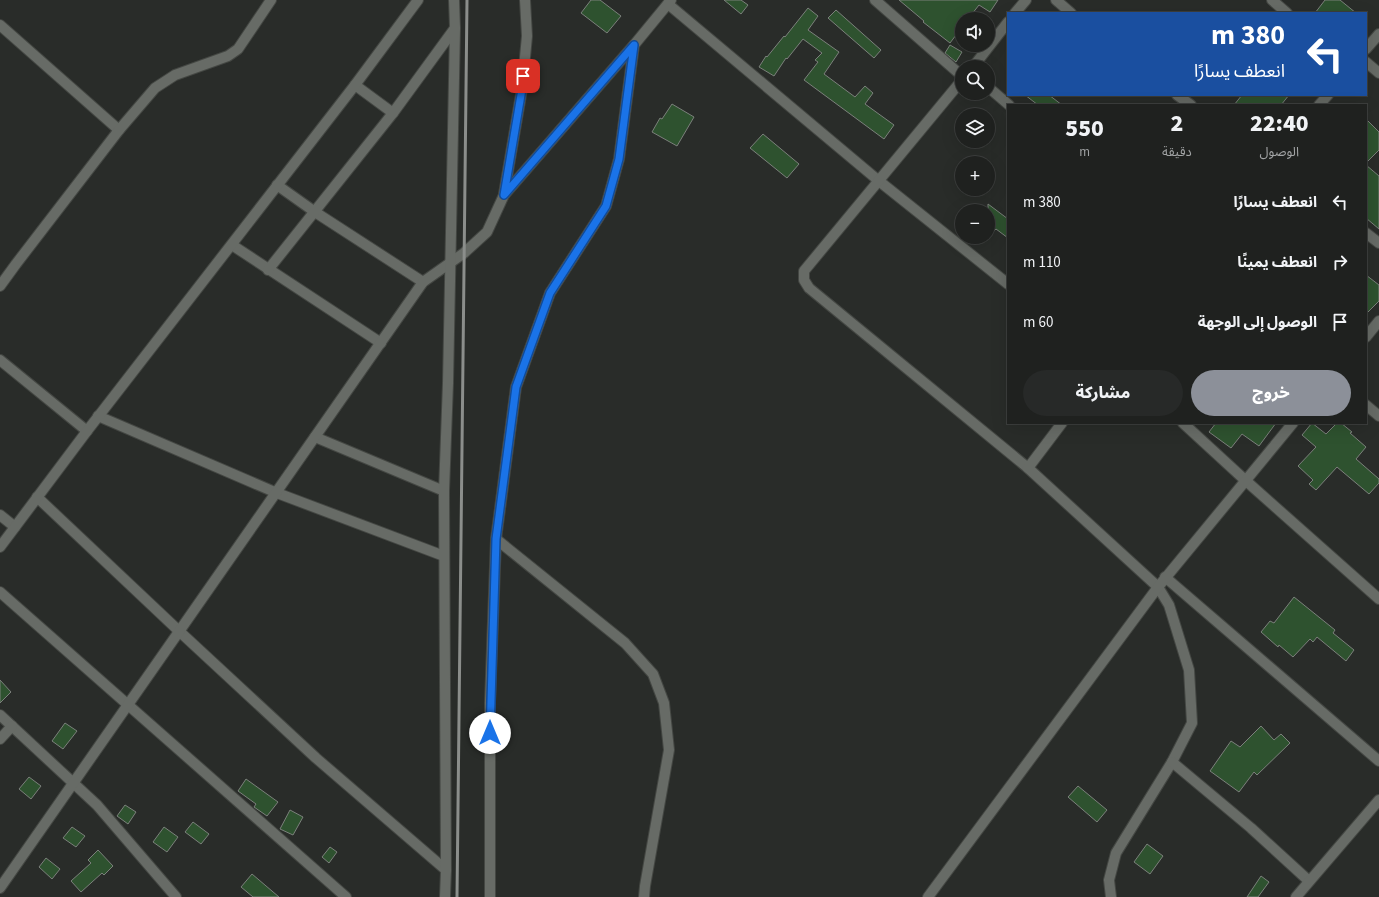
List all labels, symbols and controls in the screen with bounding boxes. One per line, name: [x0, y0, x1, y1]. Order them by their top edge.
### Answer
map controls: [955, 12, 995, 244]
button: sound: [955, 12, 995, 52]
text: 380 m: [1211, 15, 1285, 55]
icon: left: [1299, 28, 1351, 80]
pin: [506, 59, 540, 93]
text: انعطف يسارًا: [1194, 59, 1285, 84]
button: search: [955, 60, 995, 100]
icon: arrive: [512, 65, 534, 87]
text: 2: [1170, 106, 1183, 141]
text: 22:40: [1250, 106, 1309, 141]
button: layers: [955, 108, 995, 148]
text: 550: [1065, 111, 1104, 146]
text: m: [1079, 143, 1090, 161]
text: دقيقة: [1162, 143, 1192, 161]
text: الوصول: [1260, 143, 1299, 161]
button: +: [955, 156, 995, 196]
icon: left: [1329, 191, 1351, 213]
text: 380 m: [1023, 192, 1061, 213]
text: انعطف يسارًا: [1233, 192, 1317, 213]
button: −: [955, 204, 995, 244]
icon: right: [1329, 251, 1351, 273]
text: 110 m: [1023, 252, 1061, 273]
text: انعطف يمينًا: [1237, 252, 1317, 273]
icon: arrive: [1329, 311, 1351, 333]
text: 60 m: [1023, 312, 1053, 333]
text: الوصول إلى الوجهة: [1198, 312, 1317, 333]
button: مشاركة: [1023, 370, 1183, 416]
button: خروج: [1191, 370, 1351, 416]
position arrow: [469, 712, 511, 754]

